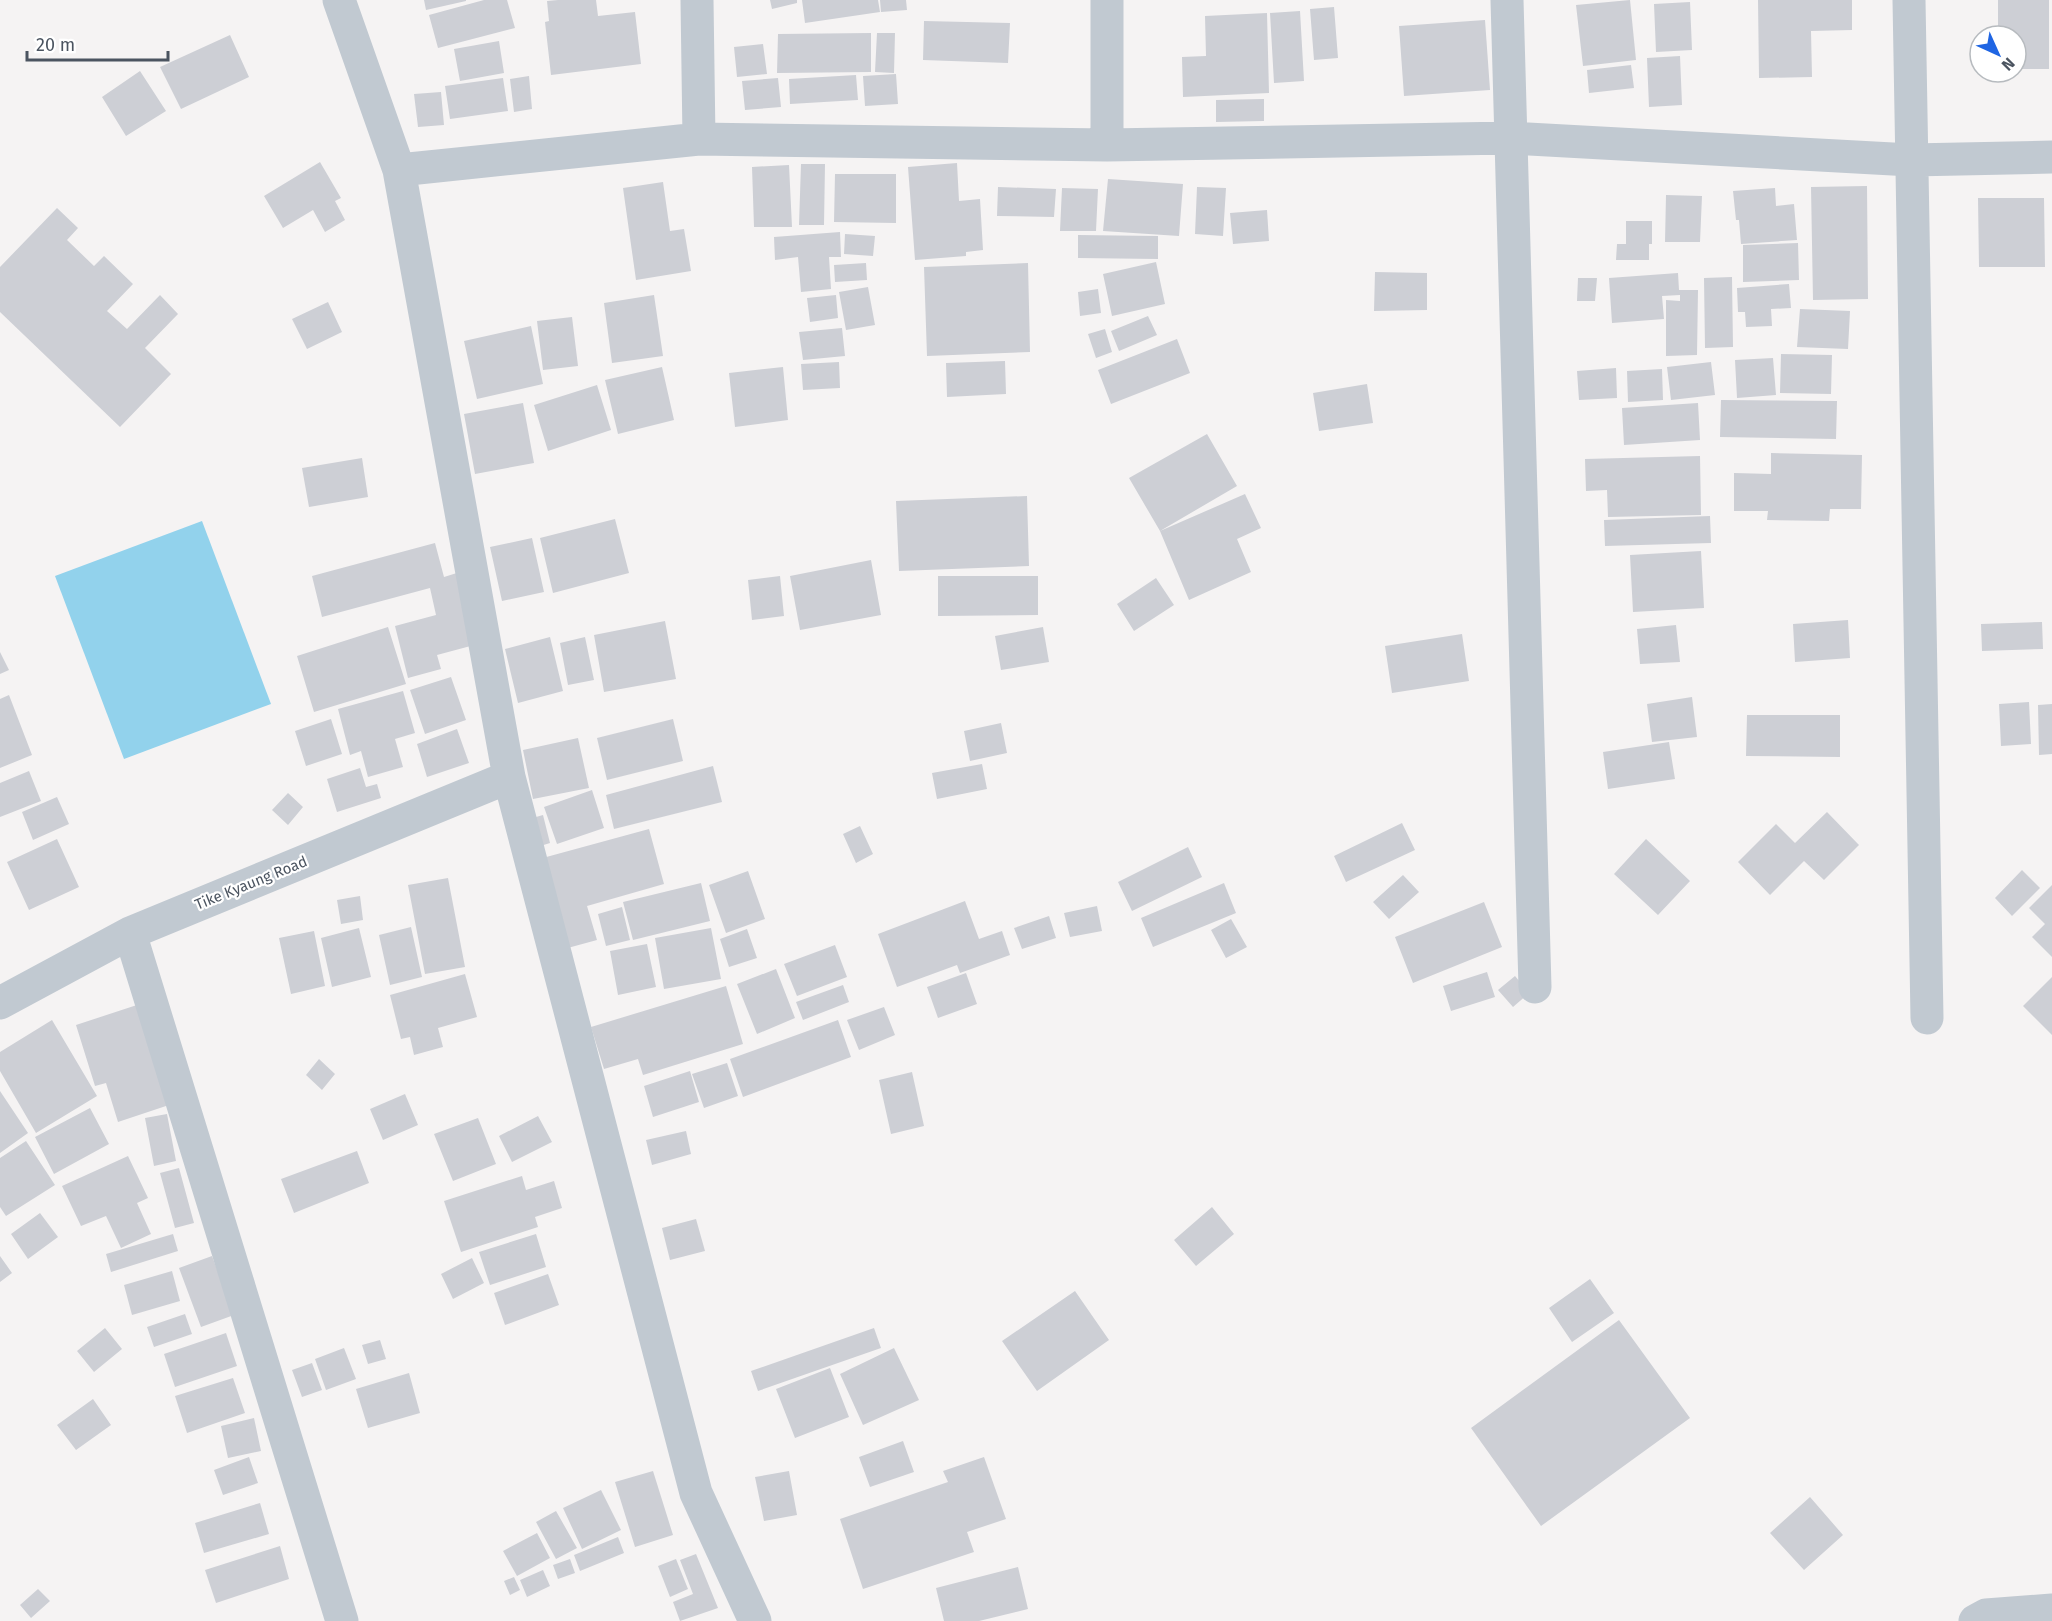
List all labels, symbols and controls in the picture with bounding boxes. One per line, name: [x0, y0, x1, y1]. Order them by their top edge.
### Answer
scale bar: [27, 24, 168, 62]
north arrow: [1968, 24, 2028, 84]
text: 20 m: [36, 34, 75, 56]
text: N: [1998, 54, 2019, 75]
street label: Tike Kyaung Road: [192, 852, 310, 914]

